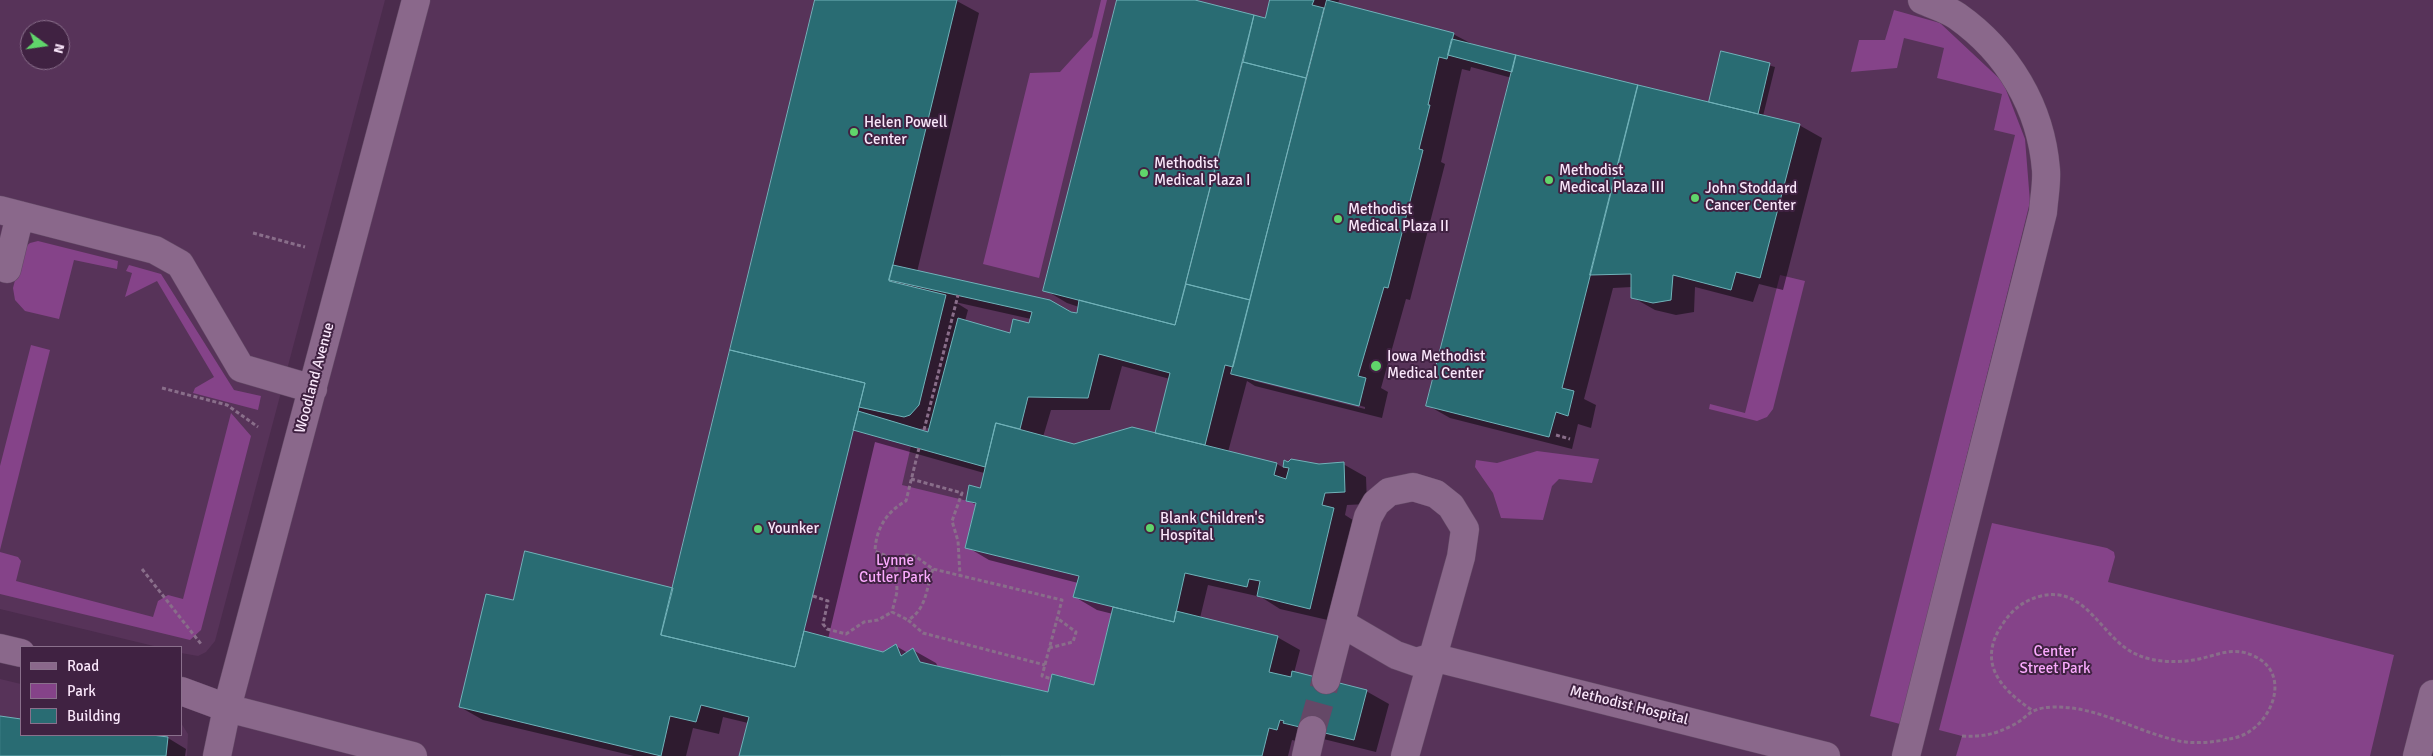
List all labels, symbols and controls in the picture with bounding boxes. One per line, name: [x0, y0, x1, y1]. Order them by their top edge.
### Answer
north arrow: [20, 20, 70, 70]
text: N: [50, 42, 68, 55]
place label: Helen Powell Center: [864, 114, 947, 149]
marker: Helen Powell Center: [848, 126, 860, 138]
place label: Methodist Medical Plaza I: [1154, 155, 1251, 190]
place label: Methodist Medical Plaza III: [1559, 162, 1664, 197]
marker: Methodist Medical Plaza I: [1138, 167, 1150, 179]
marker: Methodist Medical Plaza III: [1543, 174, 1555, 186]
place label: John Stoddard Cancer Center: [1705, 180, 1797, 215]
marker: John Stoddard Cancer Center: [1689, 192, 1701, 204]
place label: Methodist Medical Plaza II: [1348, 201, 1449, 236]
marker: Methodist Medical Plaza II: [1332, 213, 1344, 225]
street label: Woodland Avenue: [292, 321, 338, 435]
place label: Iowa Methodist Medical Center: [1387, 348, 1485, 383]
marker: Iowa Methodist Medical Center: [1369, 359, 1383, 373]
place label: Blank Children's Hospital: [1160, 510, 1264, 545]
place label: Younker: [768, 520, 819, 538]
marker: Blank Children's Hospital: [1144, 522, 1156, 534]
marker: Younker: [752, 523, 764, 535]
park label: Lynne Cutler Park: [859, 552, 931, 587]
park label: Center Street Park: [2019, 643, 2091, 678]
legend: [20, 646, 182, 736]
text: Road: [67, 657, 99, 675]
text: Park: [67, 682, 96, 700]
street label: Methodist Hospital: [1568, 683, 1690, 729]
text: Building: [67, 707, 121, 725]

